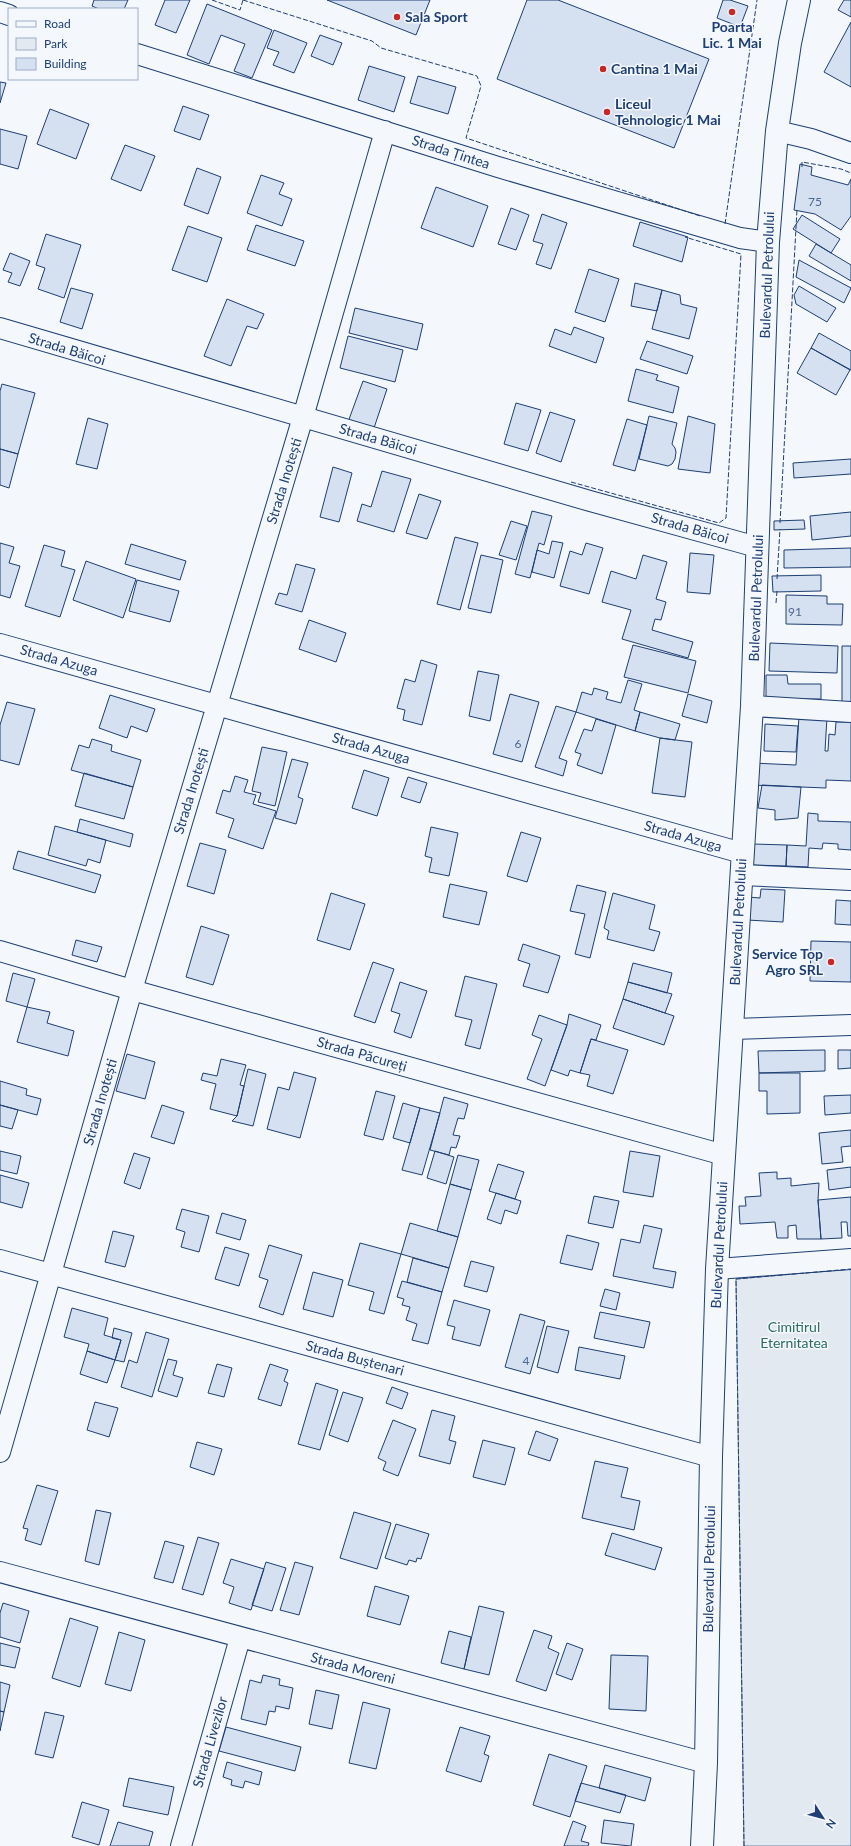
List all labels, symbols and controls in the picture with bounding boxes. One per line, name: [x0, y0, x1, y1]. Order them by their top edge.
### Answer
marker: Poarta Lic. 1 Mai: [727, 7, 737, 17]
legend: [8, 8, 138, 80]
place label: Sala Sport: [405, 8, 468, 25]
marker: Sala Sport: [392, 12, 402, 22]
text: Road: [44, 16, 71, 31]
place label: Poarta Lic. 1 Mai: [702, 18, 762, 51]
text: Park: [44, 36, 68, 51]
text: Building: [44, 56, 87, 71]
place label: Cantina 1 Mai: [611, 60, 698, 77]
marker: Cantina 1 Mai: [598, 64, 608, 74]
place label: Liceul Tehnologic 1 Mai: [615, 95, 721, 128]
marker: Liceul Tehnologic 1 Mai: [602, 107, 612, 117]
street label: Strada Țintea: [410, 131, 492, 172]
house number: 75: [808, 194, 822, 209]
street label: Bulevardul Petrolului: [756, 211, 777, 339]
street label: Strada Băicoi: [27, 329, 108, 368]
street label: Strada Băicoi: [337, 419, 419, 458]
street label: Strada Inotești: [262, 436, 305, 526]
street label: Strada Băicoi: [649, 508, 731, 547]
street label: Bulevardul Petrolului: [745, 534, 766, 662]
house number: 91: [788, 604, 802, 619]
street label: Strada Azuga: [18, 640, 100, 679]
street label: Strada Azuga: [330, 728, 412, 767]
house number: 6: [515, 736, 522, 751]
street label: Strada Inotești: [169, 746, 212, 836]
street label: Strada Azuga: [642, 816, 724, 855]
street label: Bulevardul Petrolului: [726, 858, 749, 986]
place label: Service Top Agro SRL: [752, 945, 824, 978]
marker: Service Top Agro SRL: [826, 957, 836, 967]
street label: Strada Păcureți: [315, 1033, 409, 1074]
street label: Strada Inotești: [79, 1057, 120, 1147]
street label: Bulevardul Petrolului: [707, 1181, 730, 1309]
park label: Cimitirul Eternitatea: [760, 1318, 828, 1351]
street label: Strada Buștenari: [304, 1336, 406, 1379]
house number: 4: [523, 1353, 530, 1368]
street label: Bulevardul Petrolului: [699, 1505, 718, 1633]
street label: Strada Moreni: [309, 1648, 397, 1687]
street label: Strada Livezilor: [188, 1695, 231, 1789]
north arrow: [803, 1798, 843, 1838]
text: N: [824, 1817, 839, 1831]

